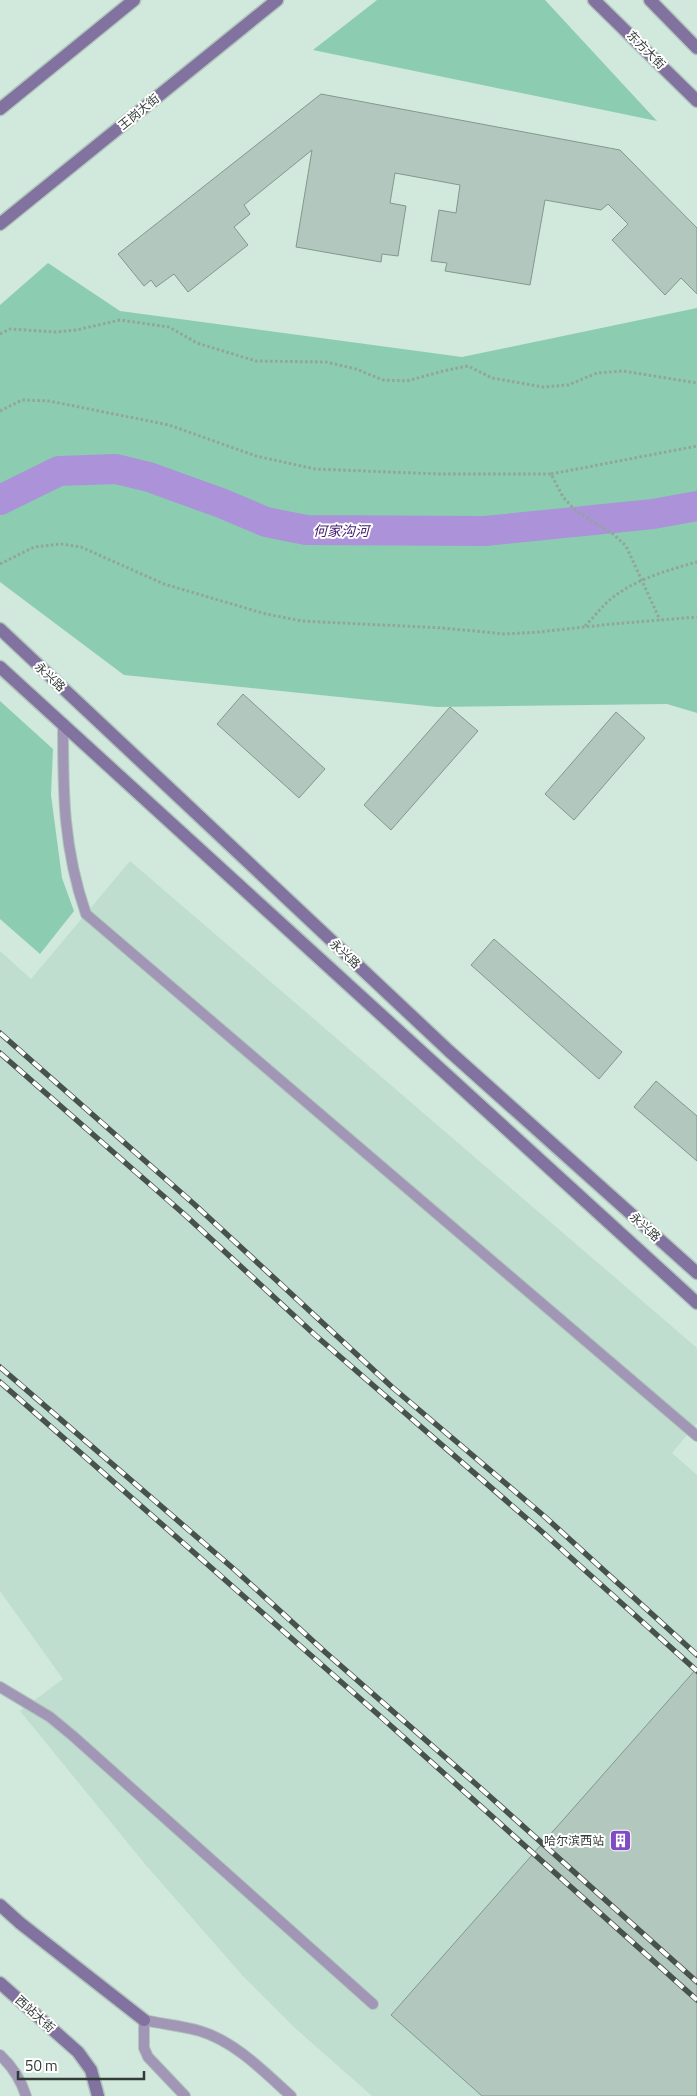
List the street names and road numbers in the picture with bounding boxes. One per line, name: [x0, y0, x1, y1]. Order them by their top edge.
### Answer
street label: 东方大街: [623, 26, 670, 73]
street label: 王岗大街: [114, 89, 163, 134]
street label: 永兴路: [31, 657, 70, 696]
street label: 永兴路: [326, 934, 365, 973]
street label: 永兴路: [626, 1208, 665, 1246]
street label: 西站大街: [11, 1991, 60, 2037]

